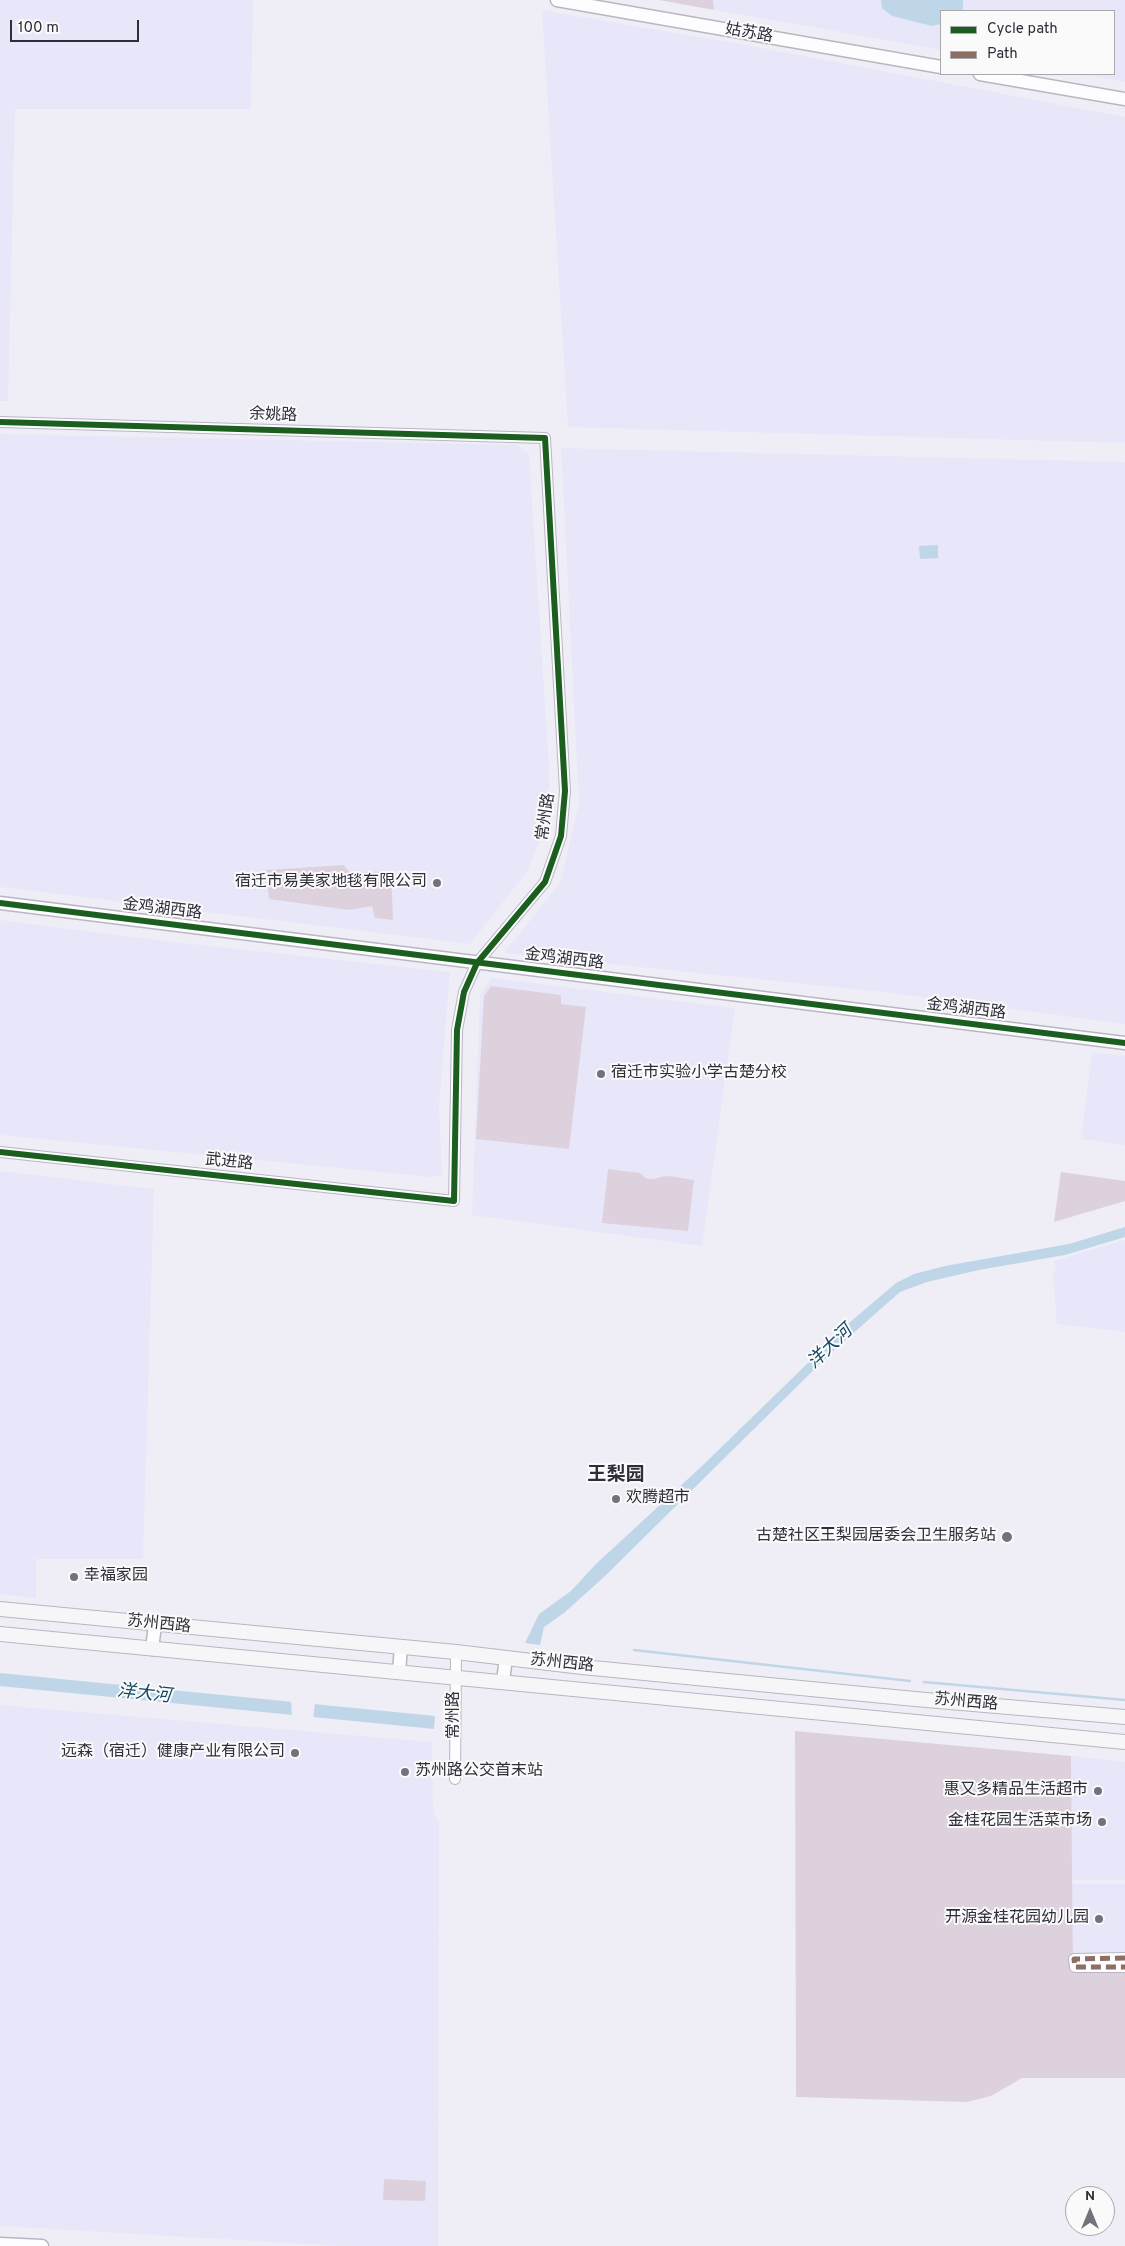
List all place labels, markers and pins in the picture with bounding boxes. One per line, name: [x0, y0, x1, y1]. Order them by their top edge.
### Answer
place label: 宿迁市易美家地毯有限公司: [235, 873, 427, 893]
marker: 宿迁市易美家地毯有限公司: [431, 877, 443, 889]
place label: 宿迁市实验小学古楚分校: [611, 1064, 787, 1084]
marker: 宿迁市实验小学古楚分校: [595, 1068, 607, 1080]
place label: 欢腾超市: [626, 1489, 690, 1509]
marker: 欢腾超市: [610, 1493, 622, 1505]
place label: 古楚社区王梨园居委会卫生服务站: [756, 1527, 996, 1547]
marker: 古楚社区王梨园居委会卫生服务站: [1000, 1530, 1014, 1544]
place label: 幸福家园: [84, 1567, 148, 1587]
marker: 幸福家园: [68, 1571, 80, 1583]
place label: 远森（宿迁）健康产业有限公司: [61, 1743, 285, 1763]
marker: 远森（宿迁）健康产业有限公司: [289, 1747, 301, 1759]
place label: 苏州路公交首末站: [415, 1762, 543, 1782]
marker: 苏州路公交首末站: [399, 1766, 411, 1778]
place label: 惠又多精品生活超市: [944, 1781, 1088, 1801]
marker: 惠又多精品生活超市: [1092, 1785, 1104, 1797]
place label: 金桂花园生活菜市场: [948, 1812, 1092, 1832]
marker: 金桂花园生活菜市场: [1096, 1816, 1108, 1828]
place label: 开源金桂花园幼儿园: [945, 1909, 1089, 1929]
marker: 开源金桂花园幼儿园: [1093, 1913, 1105, 1925]

